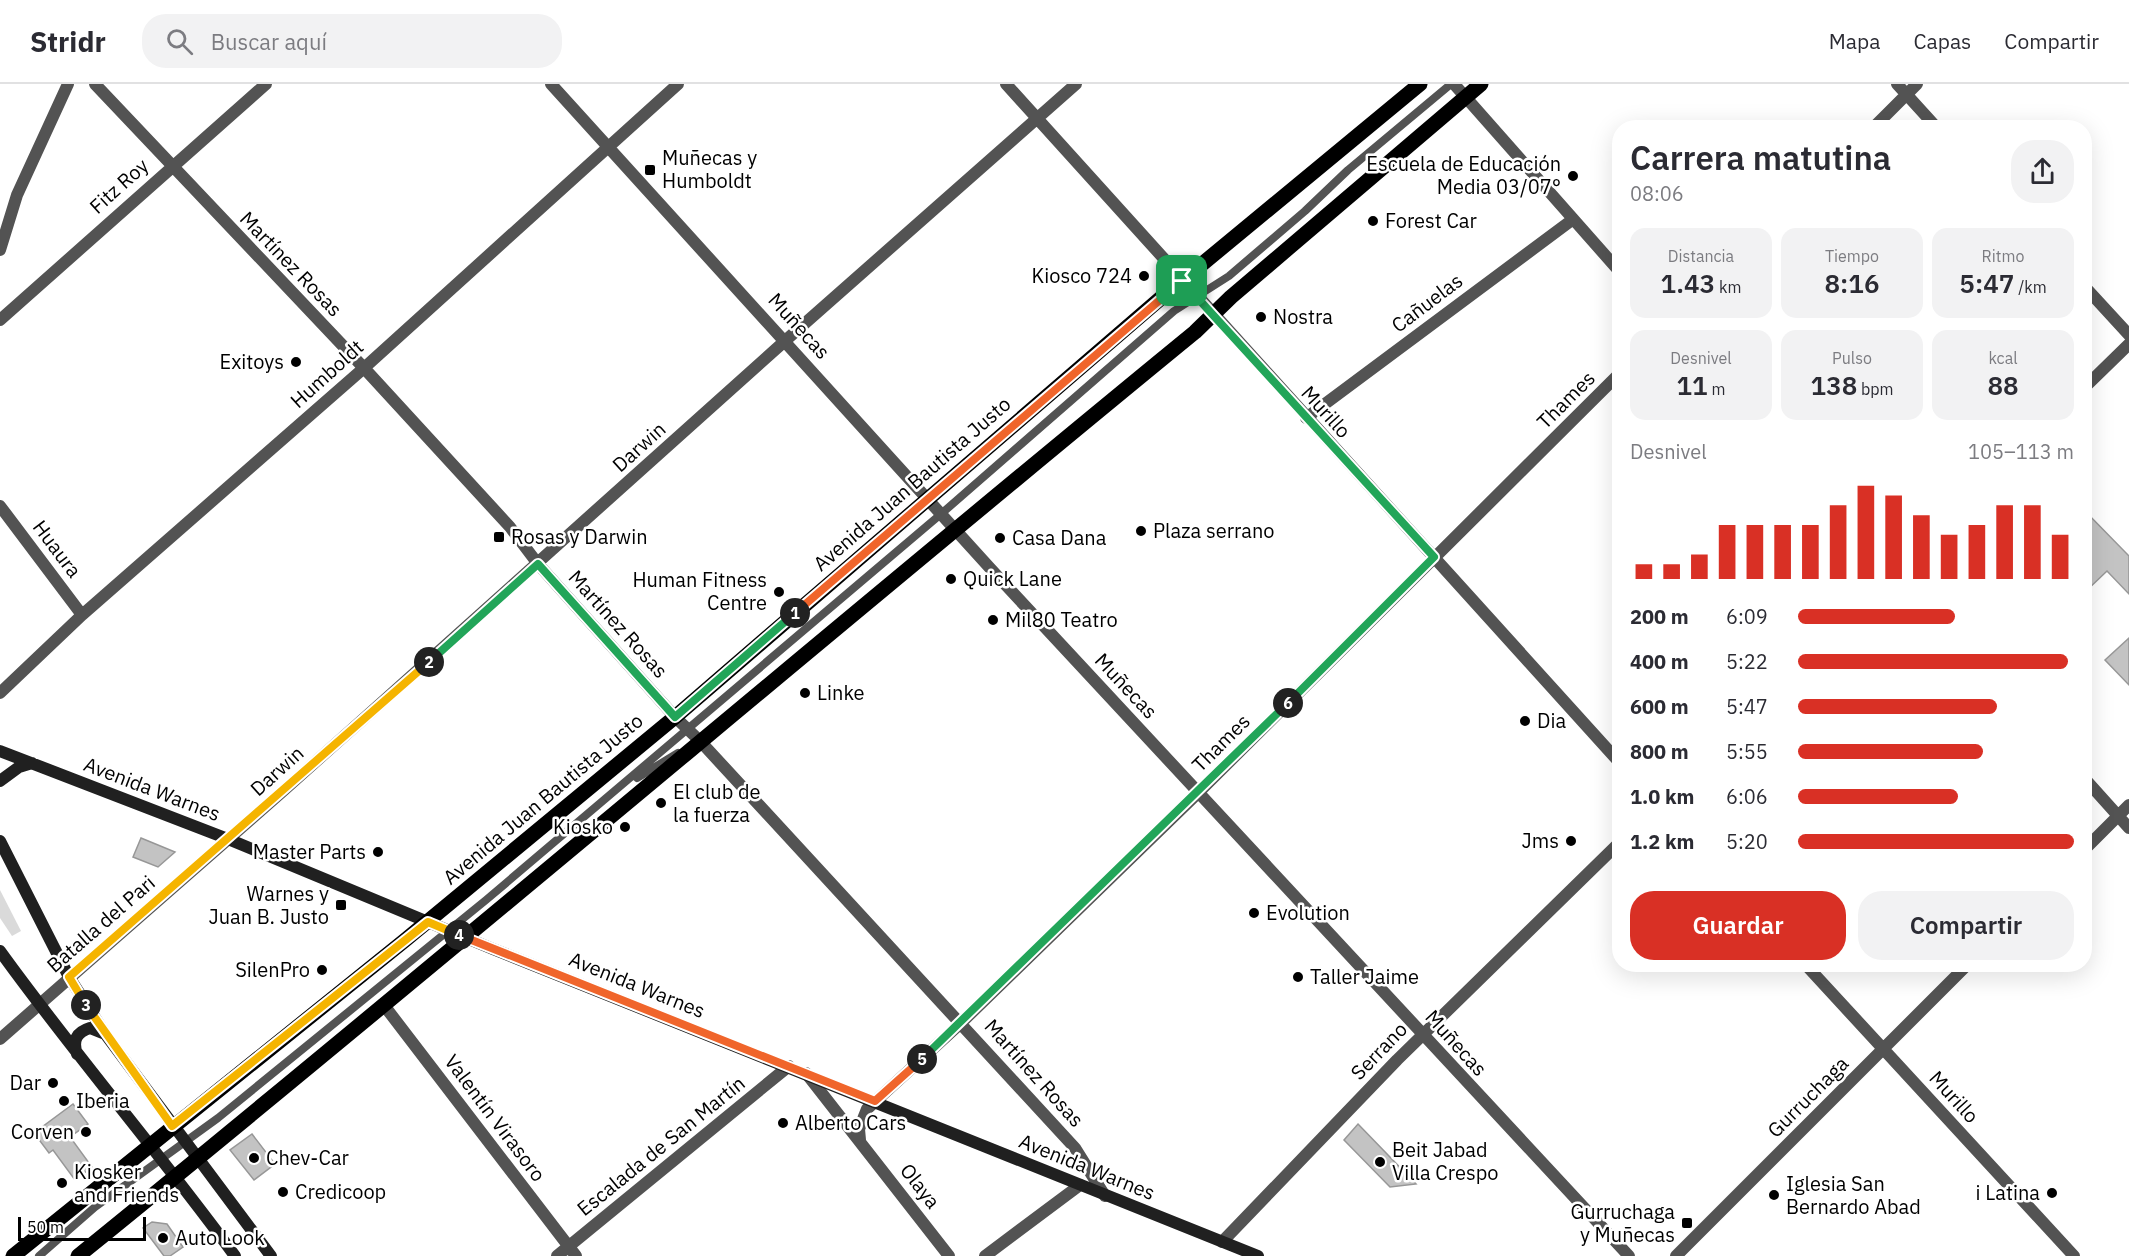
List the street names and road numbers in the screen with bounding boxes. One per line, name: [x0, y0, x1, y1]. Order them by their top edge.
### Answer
street label: Fitz Roy: [83, 152, 154, 219]
street label: Martínez Rosas: [234, 205, 348, 322]
street label: Cañuelas: [1386, 267, 1468, 338]
street label: Muñecas: [762, 287, 836, 365]
street label: Humboldt: [284, 334, 369, 414]
street label: Thames: [1531, 365, 1601, 435]
street label: Murillo: [1296, 380, 1357, 444]
street label: Avenida Juan Bautista Justo: [807, 390, 1016, 577]
street label: Darwin: [606, 415, 671, 478]
street label: Huaura: [27, 514, 88, 583]
street label: Martínez Rosas: [563, 564, 674, 683]
street label: Muñecas: [1089, 647, 1164, 724]
street label: Avenida Juan Bautista Justo: [437, 707, 648, 890]
street label: Thames: [1186, 708, 1256, 778]
street label: Darwin: [244, 739, 309, 802]
street label: Avenida Warnes: [80, 750, 224, 827]
street label: Batalla del Pari: [41, 869, 161, 978]
street label: Avenida Warnes: [565, 945, 709, 1024]
street label: Muñecas: [1419, 1004, 1493, 1082]
street label: Martínez Rosas: [979, 1013, 1090, 1132]
street label: Serrano: [1344, 1016, 1413, 1085]
street label: Valentín Virasoro: [439, 1049, 552, 1187]
street label: Gurruchaga: [1761, 1050, 1854, 1143]
street label: Murillo: [1924, 1065, 1985, 1129]
street label: Escalada de San Martín: [571, 1069, 750, 1222]
street label: Avenida Warnes: [1015, 1127, 1159, 1206]
street label: Olaya: [894, 1157, 947, 1214]

